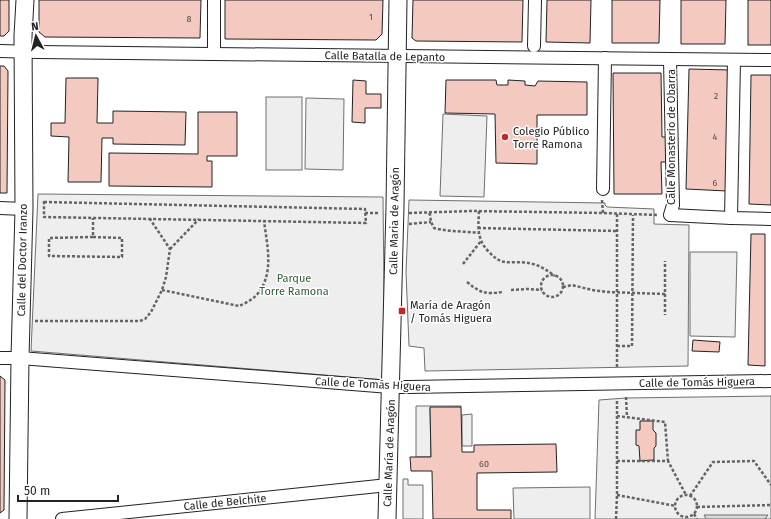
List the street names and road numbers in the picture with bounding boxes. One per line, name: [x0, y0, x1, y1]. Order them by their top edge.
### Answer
street label: Calle Batalla de Lepanto: [325, 49, 445, 64]
street label: Calle Monasterio de Obarra: [665, 69, 678, 205]
street label: Calle Maria de Aragón: [387, 167, 402, 275]
street label: Calle del Doctor Iranzo: [15, 204, 30, 317]
street label: Calle de Tomás Higuera: [315, 375, 431, 394]
street label: Calle de Tomás Higuera: [639, 375, 755, 390]
street label: Calle María de Aragón: [381, 399, 398, 507]
street label: Calle de Belchite: [183, 492, 267, 513]

